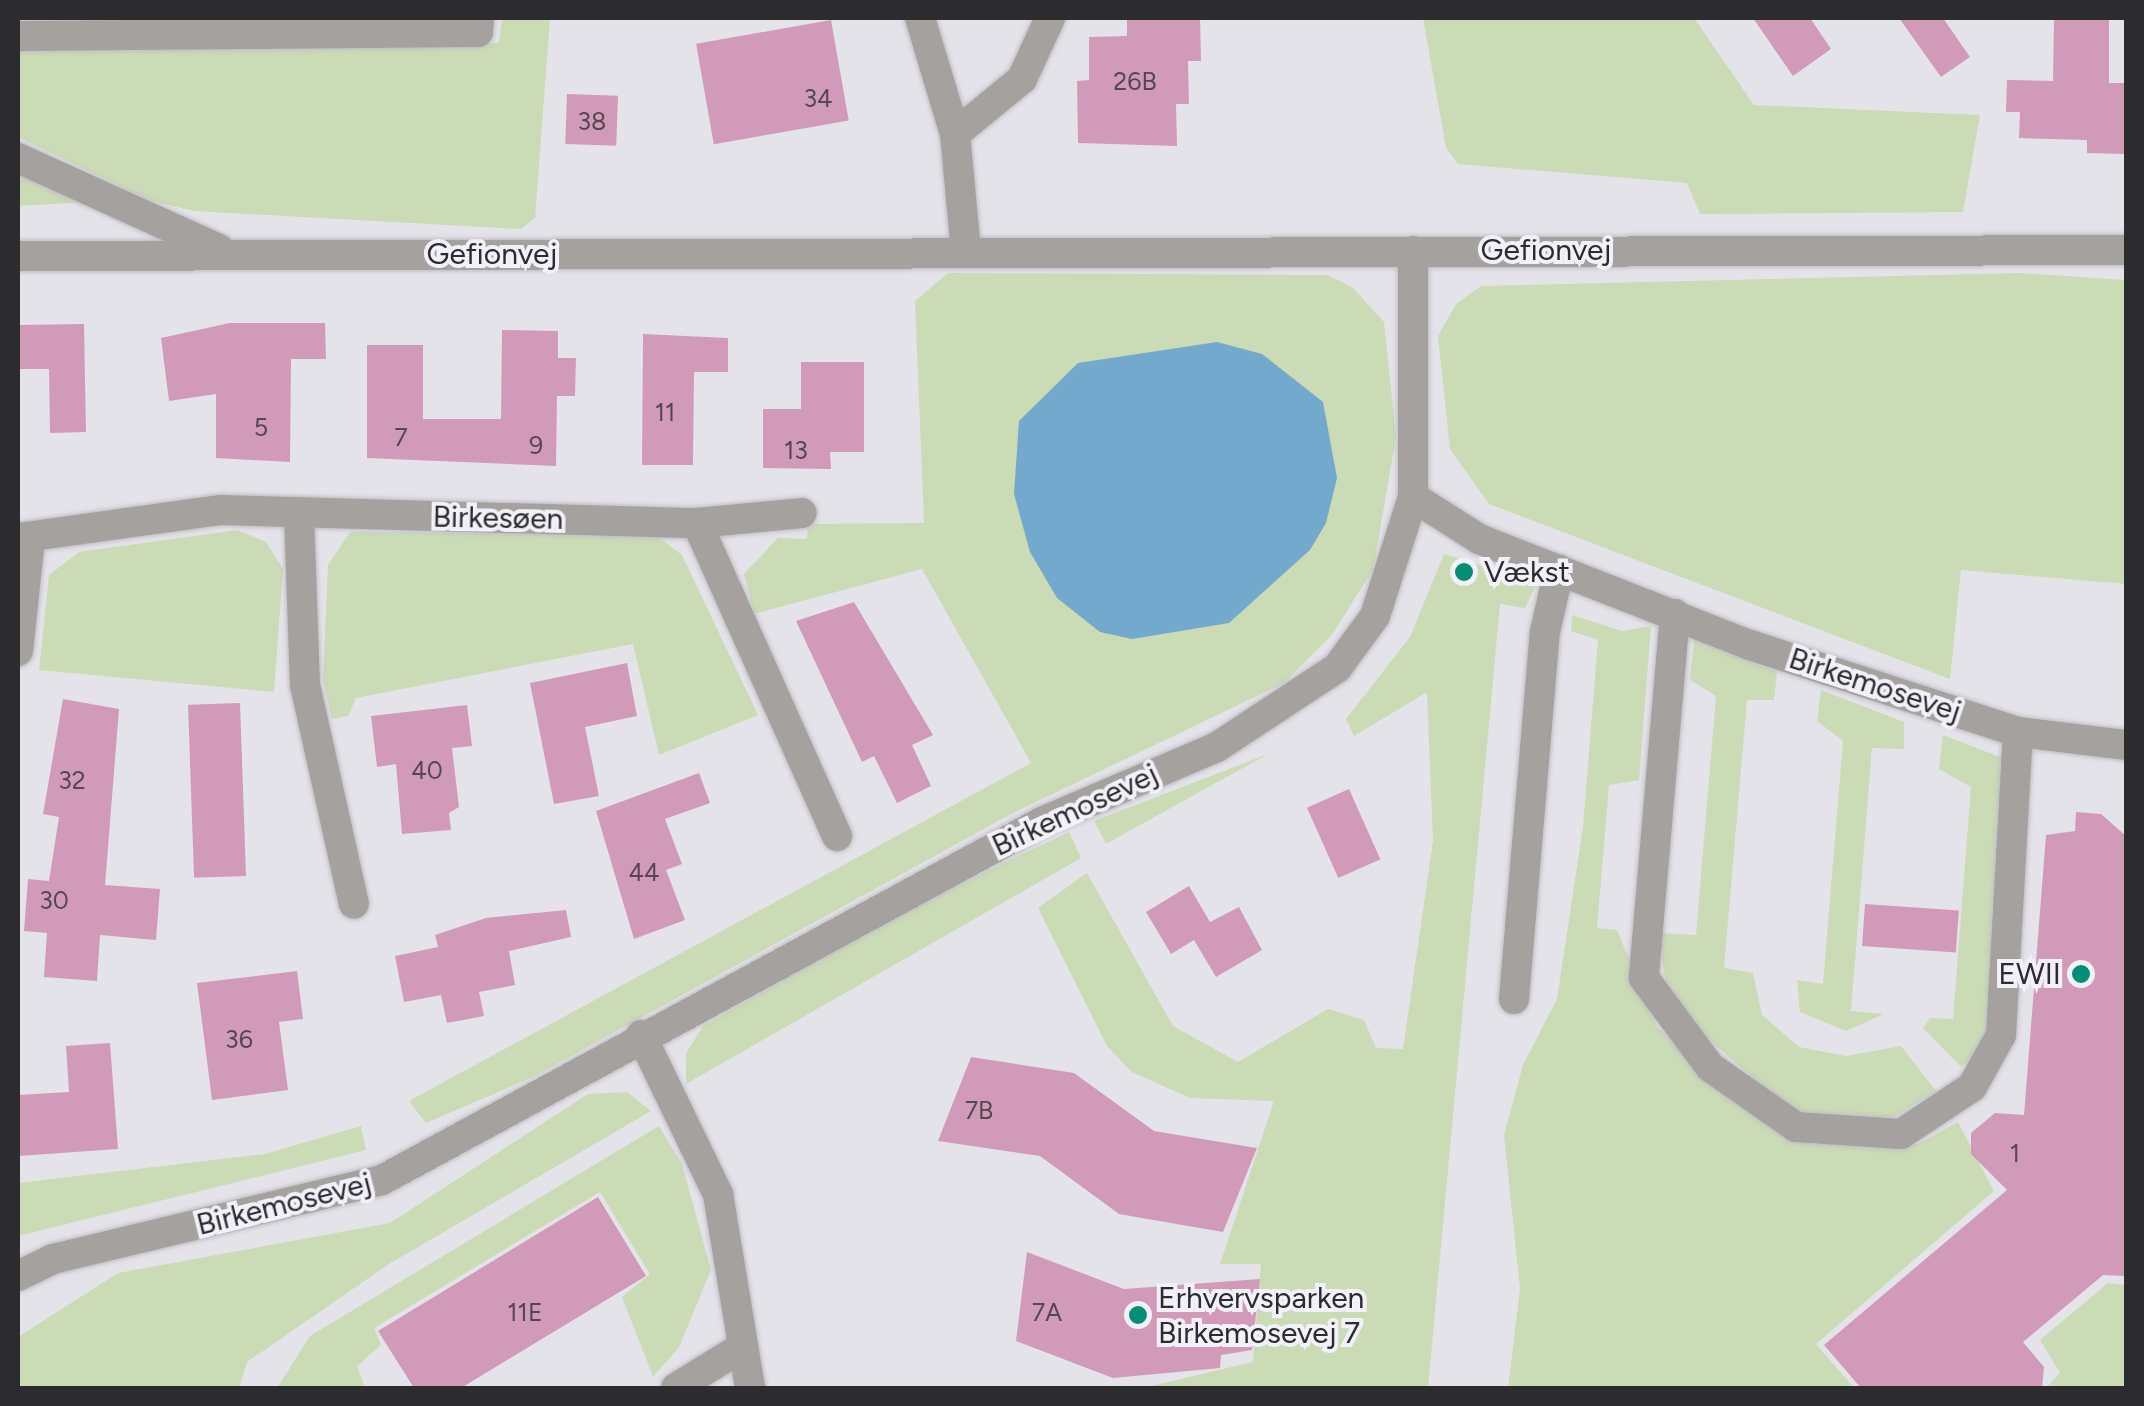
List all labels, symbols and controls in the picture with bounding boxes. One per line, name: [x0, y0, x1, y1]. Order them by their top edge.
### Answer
house number: 26B: [1113, 66, 1157, 96]
house number: 34: [803, 83, 833, 113]
house number: 38: [578, 106, 606, 136]
street label: Gefionvej: [1481, 232, 1611, 268]
street label: Gefionvej: [427, 236, 557, 272]
house number: 11: [655, 397, 675, 427]
house number: 5: [254, 412, 268, 442]
house number: 7: [394, 422, 408, 452]
house number: 9: [529, 430, 543, 460]
house number: 13: [784, 435, 808, 465]
street label: Birkesøen: [432, 499, 564, 537]
place label: Vækst: [1484, 554, 1570, 590]
marker: Vækst: [1453, 561, 1475, 583]
street label: Birkemosevej: [1784, 640, 1966, 730]
house number: 40: [411, 755, 443, 785]
street label: Birkemosevej: [986, 756, 1164, 864]
house number: 32: [58, 765, 86, 795]
house number: 44: [628, 857, 660, 887]
house number: 30: [39, 885, 69, 915]
place label: EWII: [1998, 956, 2061, 992]
marker: EWII: [2070, 963, 2092, 985]
house number: 36: [225, 1024, 253, 1054]
house number: 7B: [965, 1095, 993, 1125]
house number: 1: [2010, 1138, 2020, 1168]
street label: Birkemosevej: [193, 1165, 375, 1243]
place label: Erhvervsparken Birkemosevej 7: [1158, 1280, 1364, 1350]
house number: 11E: [507, 1297, 543, 1327]
house number: 7A: [1032, 1297, 1062, 1327]
marker: Erhvervsparken Birkemosevej 7: [1127, 1304, 1149, 1326]

